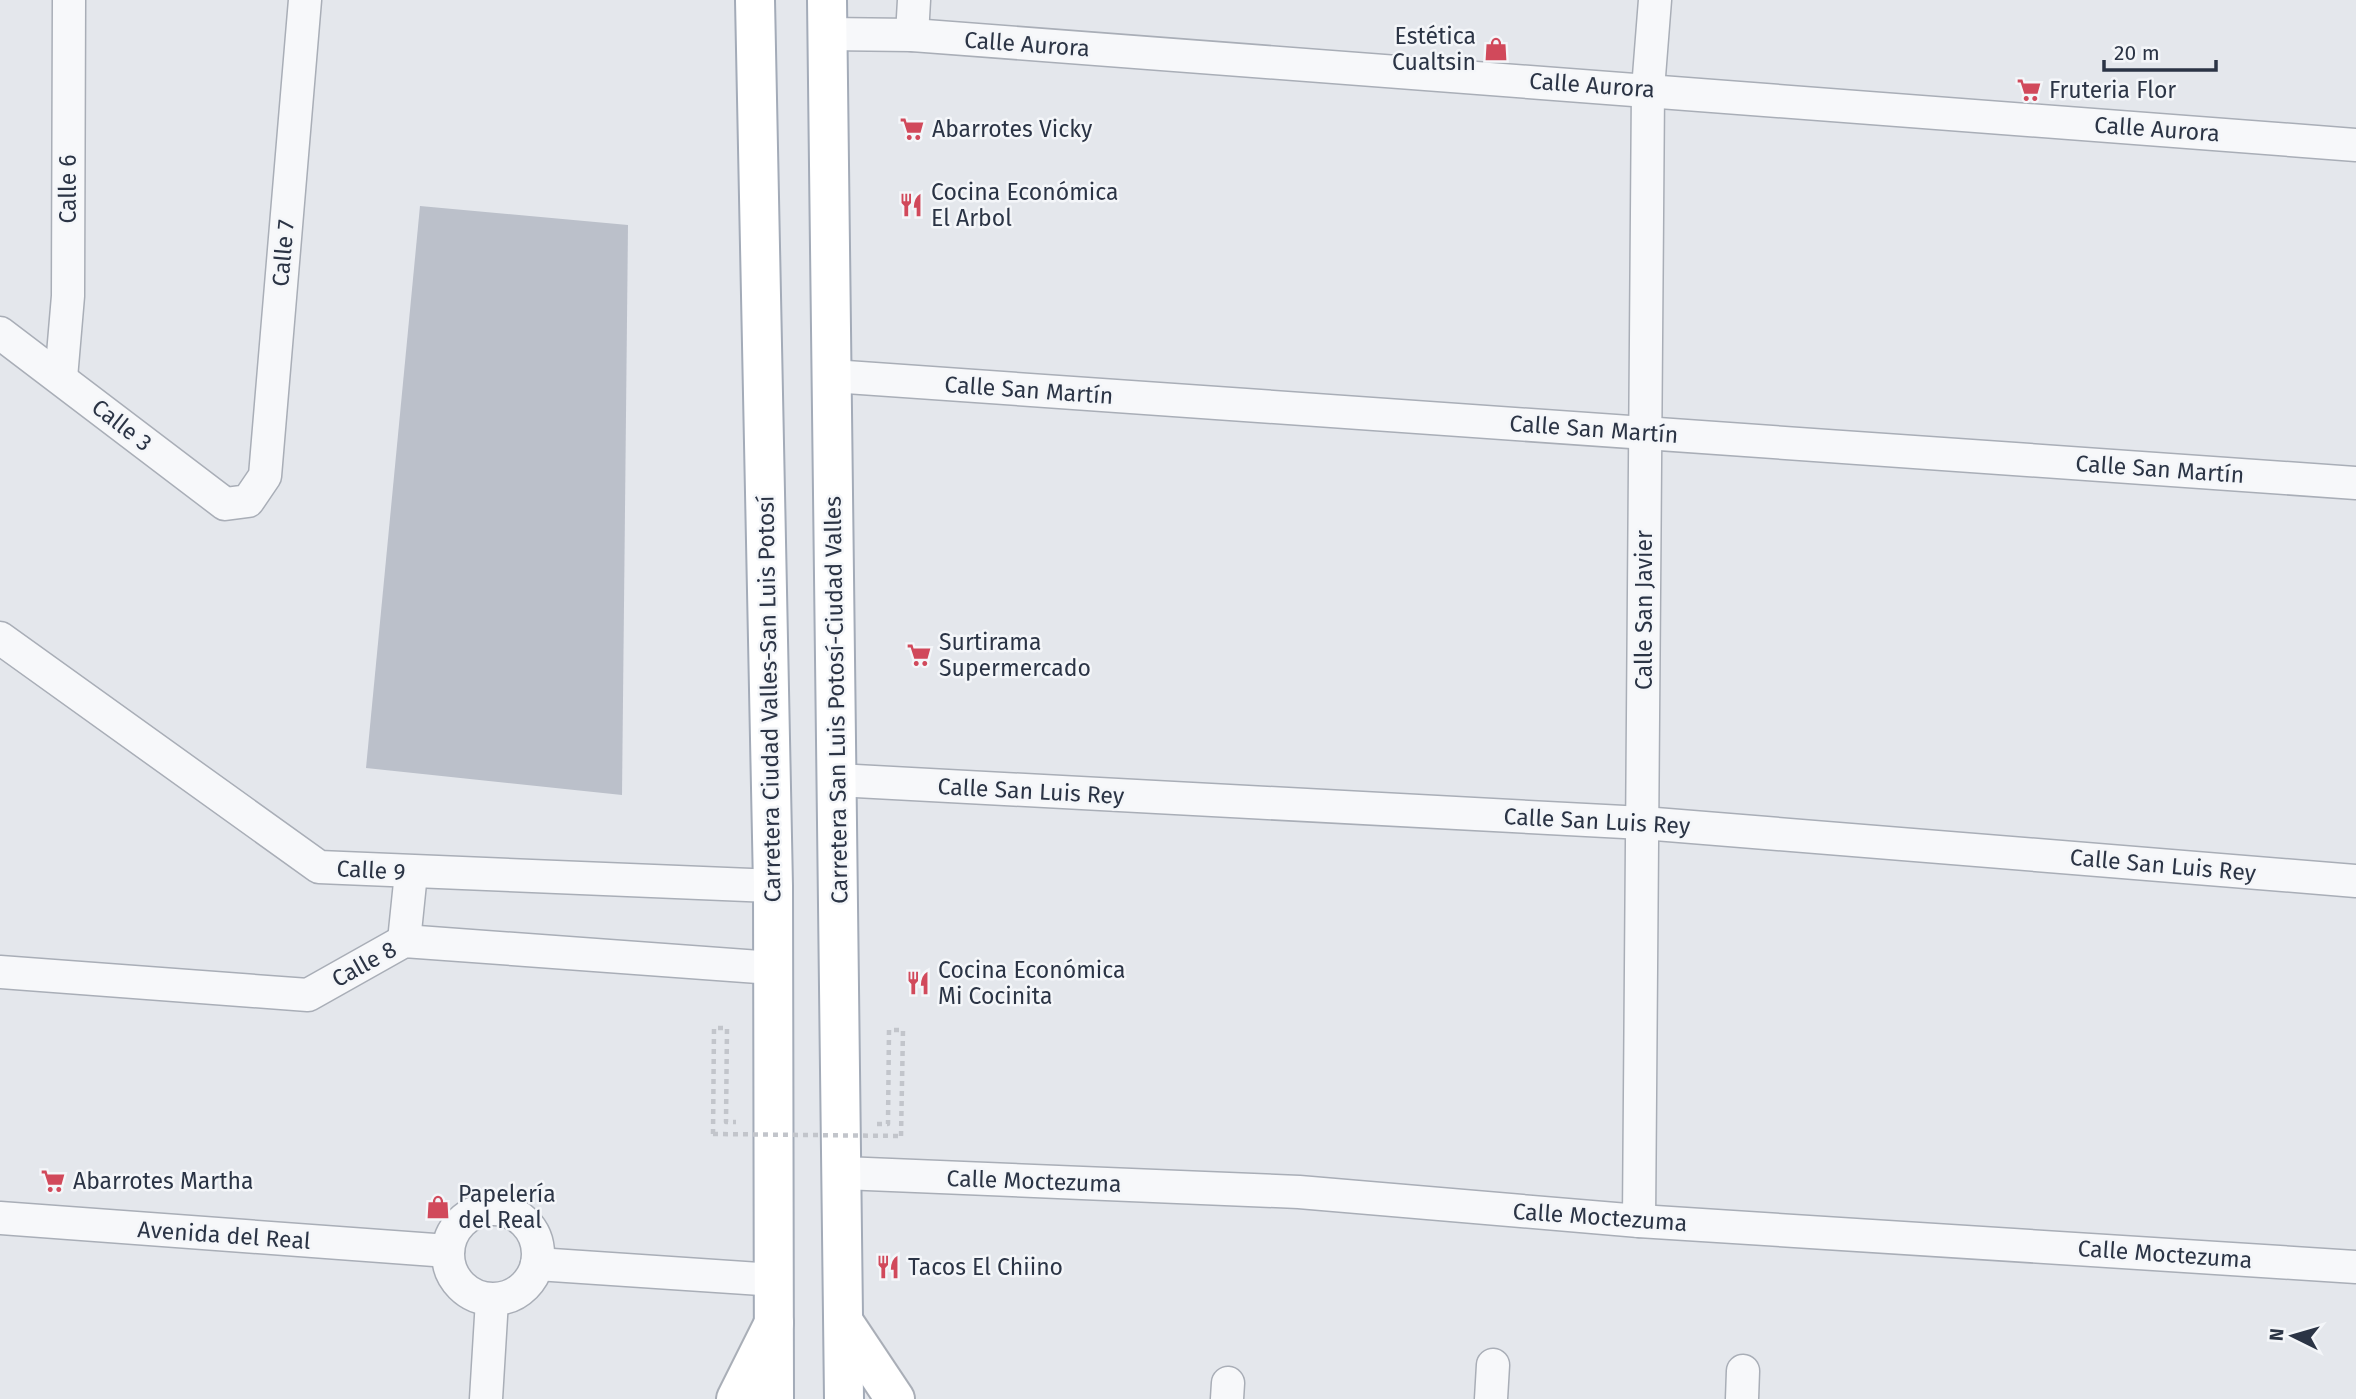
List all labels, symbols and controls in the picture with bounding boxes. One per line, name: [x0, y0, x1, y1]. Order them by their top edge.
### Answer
place label: Estética Cualtsin: [1392, 22, 1476, 76]
street label: Calle Aurora: [963, 26, 1091, 62]
scale bar: [2104, 28, 2216, 72]
shop icon: Estética Cualtsin: [1482, 35, 1510, 63]
text: 20 m: [2114, 40, 2160, 66]
street label: Calle Aurora: [1528, 67, 1656, 103]
supermarket icon: Fruteria Flor: [2015, 76, 2043, 104]
place label: Fruteria Flor: [2049, 76, 2176, 104]
street label: Calle Aurora: [2093, 111, 2221, 147]
supermarket icon: Abarrotes Vicky: [898, 115, 926, 143]
place label: Abarrotes Vicky: [932, 115, 1093, 143]
street label: Calle 6: [54, 154, 82, 224]
place label: Cocina Económica El Arbol: [931, 178, 1119, 232]
restaurant icon: Cocina Económica El Arbol: [897, 191, 925, 219]
street label: Calle 7: [266, 218, 300, 288]
street label: Calle San Martín: [944, 370, 1114, 410]
street label: Calle 3: [86, 393, 158, 457]
street label: Calle San Martín: [1509, 409, 1679, 449]
street label: Calle San Martín: [2075, 449, 2245, 489]
street label: Carretera Ciudad Valles-San Luis Potosí: [751, 495, 787, 903]
street label: Carretera San Luis Potosí-Ciudad Valles: [818, 496, 854, 904]
street label: Calle San Javier: [1630, 530, 1658, 690]
place label: Surtirama Supermercado: [939, 628, 1091, 682]
supermarket icon: Surtirama Supermercado: [905, 641, 933, 669]
street label: Calle San Luis Rey: [937, 772, 1126, 810]
street label: Calle San Luis Rey: [1503, 802, 1692, 840]
street label: Calle San Luis Rey: [2069, 843, 2258, 887]
street label: Calle 9: [336, 854, 406, 886]
street label: Calle 8: [327, 935, 401, 993]
place label: Cocina Económica Mi Cocinita: [938, 956, 1126, 1010]
restaurant icon: Cocina Económica Mi Cocinita: [904, 969, 932, 997]
street label: Calle Moctezuma: [946, 1164, 1122, 1198]
supermarket icon: Abarrotes Martha: [39, 1167, 67, 1195]
place label: Abarrotes Martha: [73, 1167, 254, 1195]
place label: Papelería del Real: [458, 1180, 556, 1234]
shop icon: Papelería del Real: [424, 1193, 452, 1221]
street label: Calle Moctezuma: [1512, 1197, 1688, 1237]
street label: Avenida del Real: [137, 1215, 312, 1255]
street label: Calle Moctezuma: [2077, 1234, 2253, 1274]
restaurant icon: Tacos El Chiino: [874, 1253, 902, 1281]
place label: Tacos El Chiino: [908, 1253, 1063, 1281]
north arrow: [2258, 1301, 2328, 1371]
text: N: [2265, 1327, 2289, 1342]

